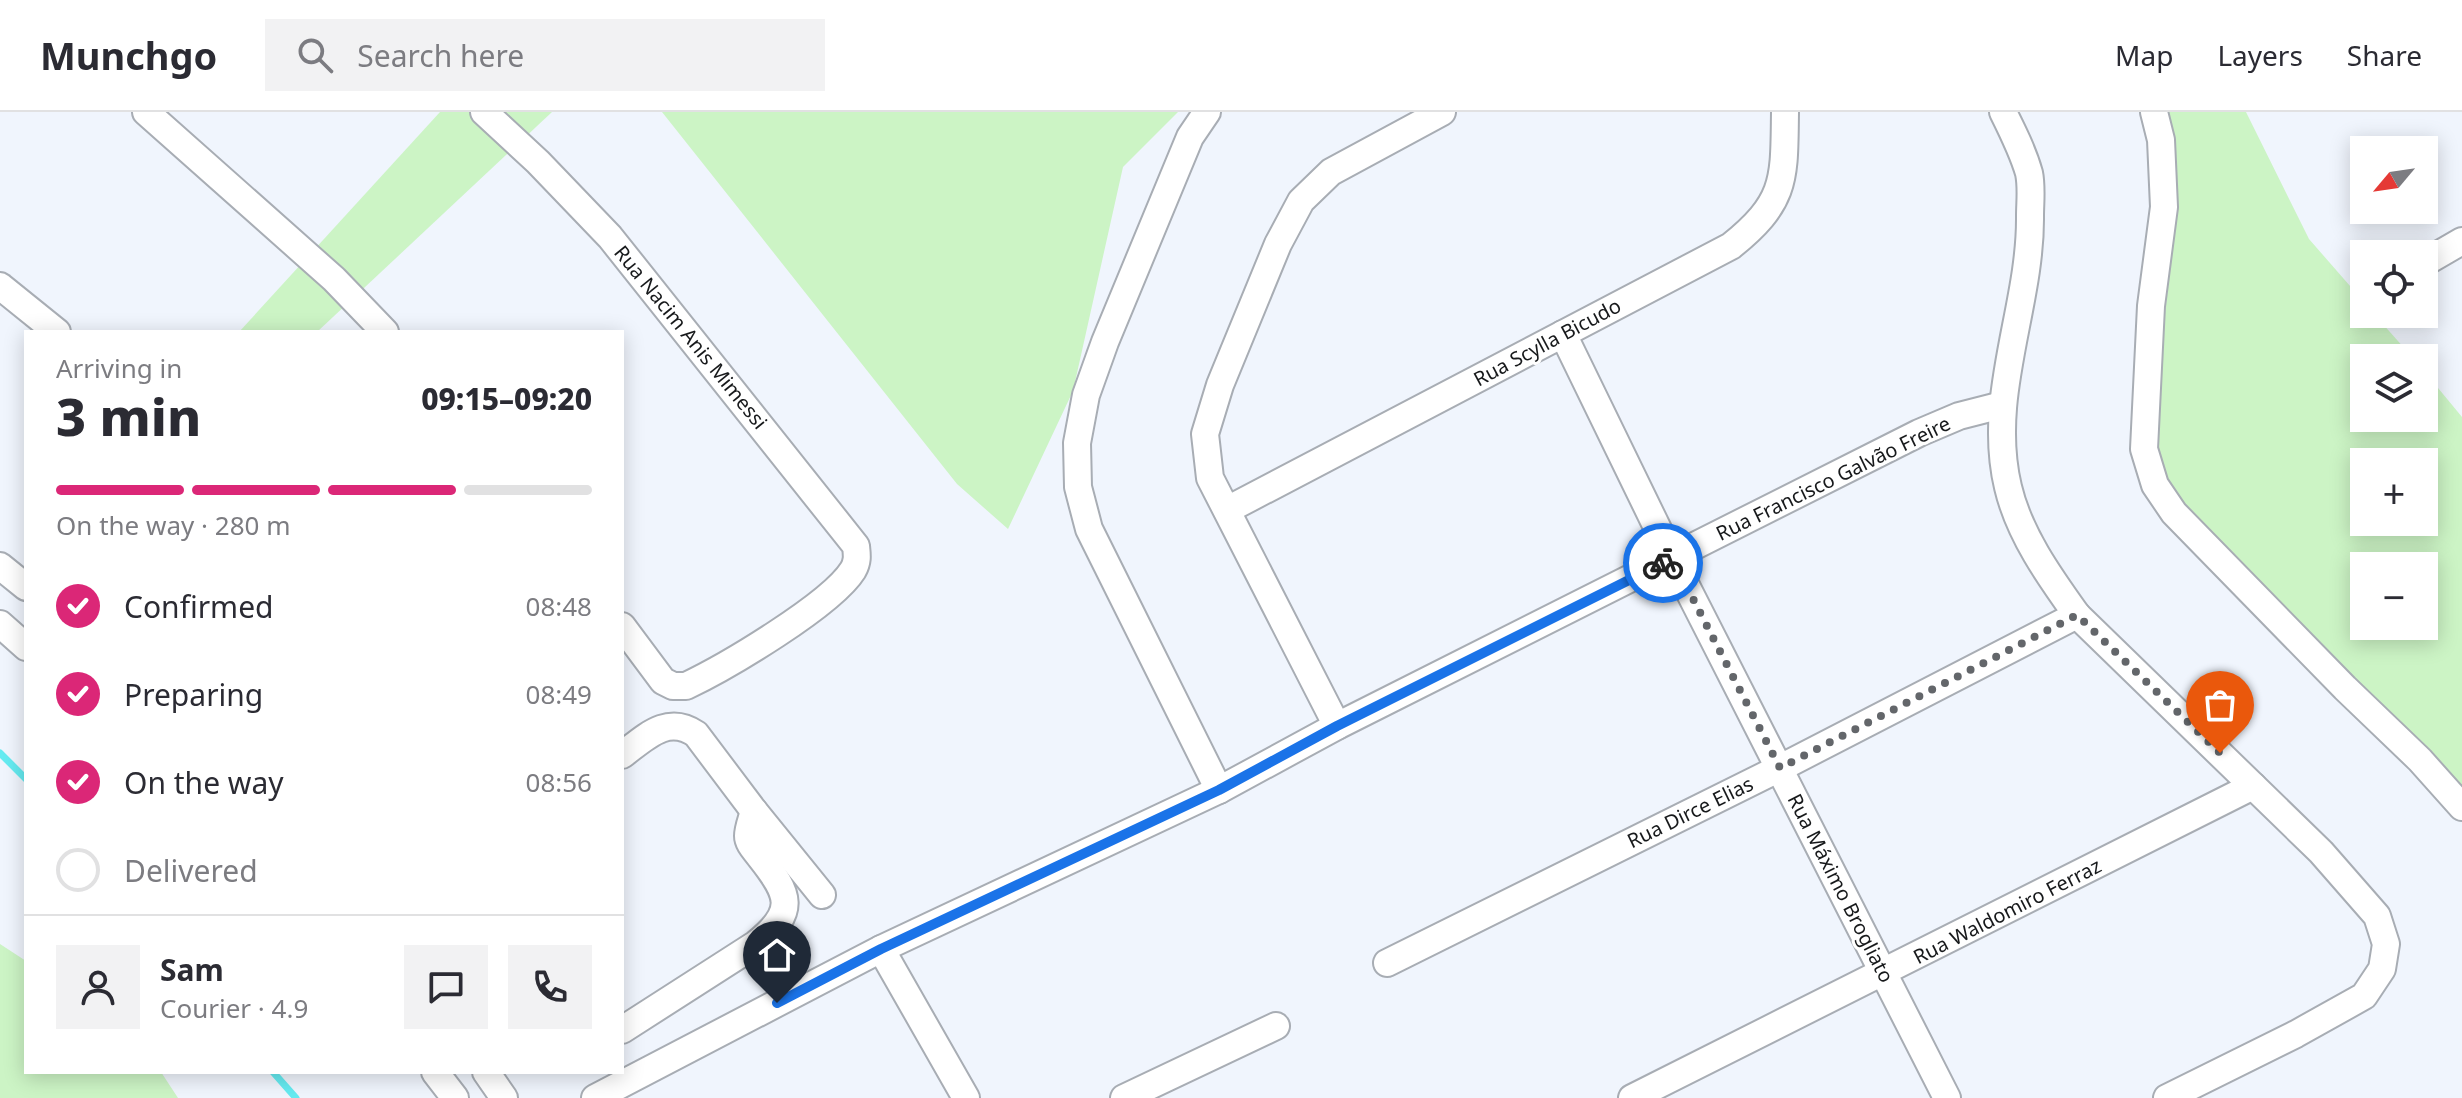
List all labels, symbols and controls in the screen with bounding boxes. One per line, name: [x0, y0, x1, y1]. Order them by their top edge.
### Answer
search box: [265, 19, 825, 91]
text: Munchgo: [40, 29, 217, 81]
icon: search: [293, 33, 337, 77]
text: Search here: [357, 35, 524, 76]
text: Map: [2115, 36, 2173, 74]
text: Layers: [2217, 36, 2303, 74]
text: Share: [2347, 36, 2422, 74]
north arrow: [2350, 136, 2438, 224]
map controls: [2350, 136, 2438, 640]
street label: Rua Nacim Anis Mimessi: [608, 240, 774, 434]
button: locate: [2350, 240, 2438, 328]
street label: Rua Scylla Bicudo: [1469, 292, 1625, 392]
button: layers: [2350, 344, 2438, 432]
text: Arriving in: [56, 350, 182, 386]
text: 09:15–09:20: [421, 378, 592, 419]
text: 3 min: [56, 380, 201, 451]
street label: Rua Francisco Galvão Freire: [1711, 409, 1955, 547]
button: +: [2350, 448, 2438, 536]
text: On the way · 280 m: [56, 507, 290, 543]
courier: [1623, 523, 1703, 603]
icon: bike: [1641, 541, 1685, 585]
button: −: [2350, 552, 2438, 640]
icon: check: [56, 584, 100, 628]
text: Confirmed: [124, 586, 274, 627]
text: 08:48: [526, 588, 592, 624]
pin: [2186, 671, 2254, 753]
icon: check: [56, 672, 100, 716]
text: Preparing: [124, 674, 263, 715]
text: 08:49: [526, 676, 592, 712]
icon: bag: [2198, 683, 2242, 727]
icon: check: [56, 760, 100, 804]
text: On the way: [124, 762, 284, 803]
text: 08:56: [526, 764, 592, 800]
street label: Rua Dirce Elias: [1622, 770, 1758, 854]
street label: Rua Máximo Brogliato: [1782, 789, 1900, 987]
text: Delivered: [124, 850, 258, 891]
street label: Rua Waldomiro Ferraz: [1908, 852, 2106, 970]
pin: [743, 921, 811, 1003]
icon: home: [755, 933, 799, 977]
button: person: [56, 945, 140, 1029]
button: chat: [404, 945, 488, 1029]
button: phone: [508, 945, 592, 1029]
text: Sam: [160, 949, 224, 990]
text: Courier · 4.9: [160, 990, 308, 1026]

